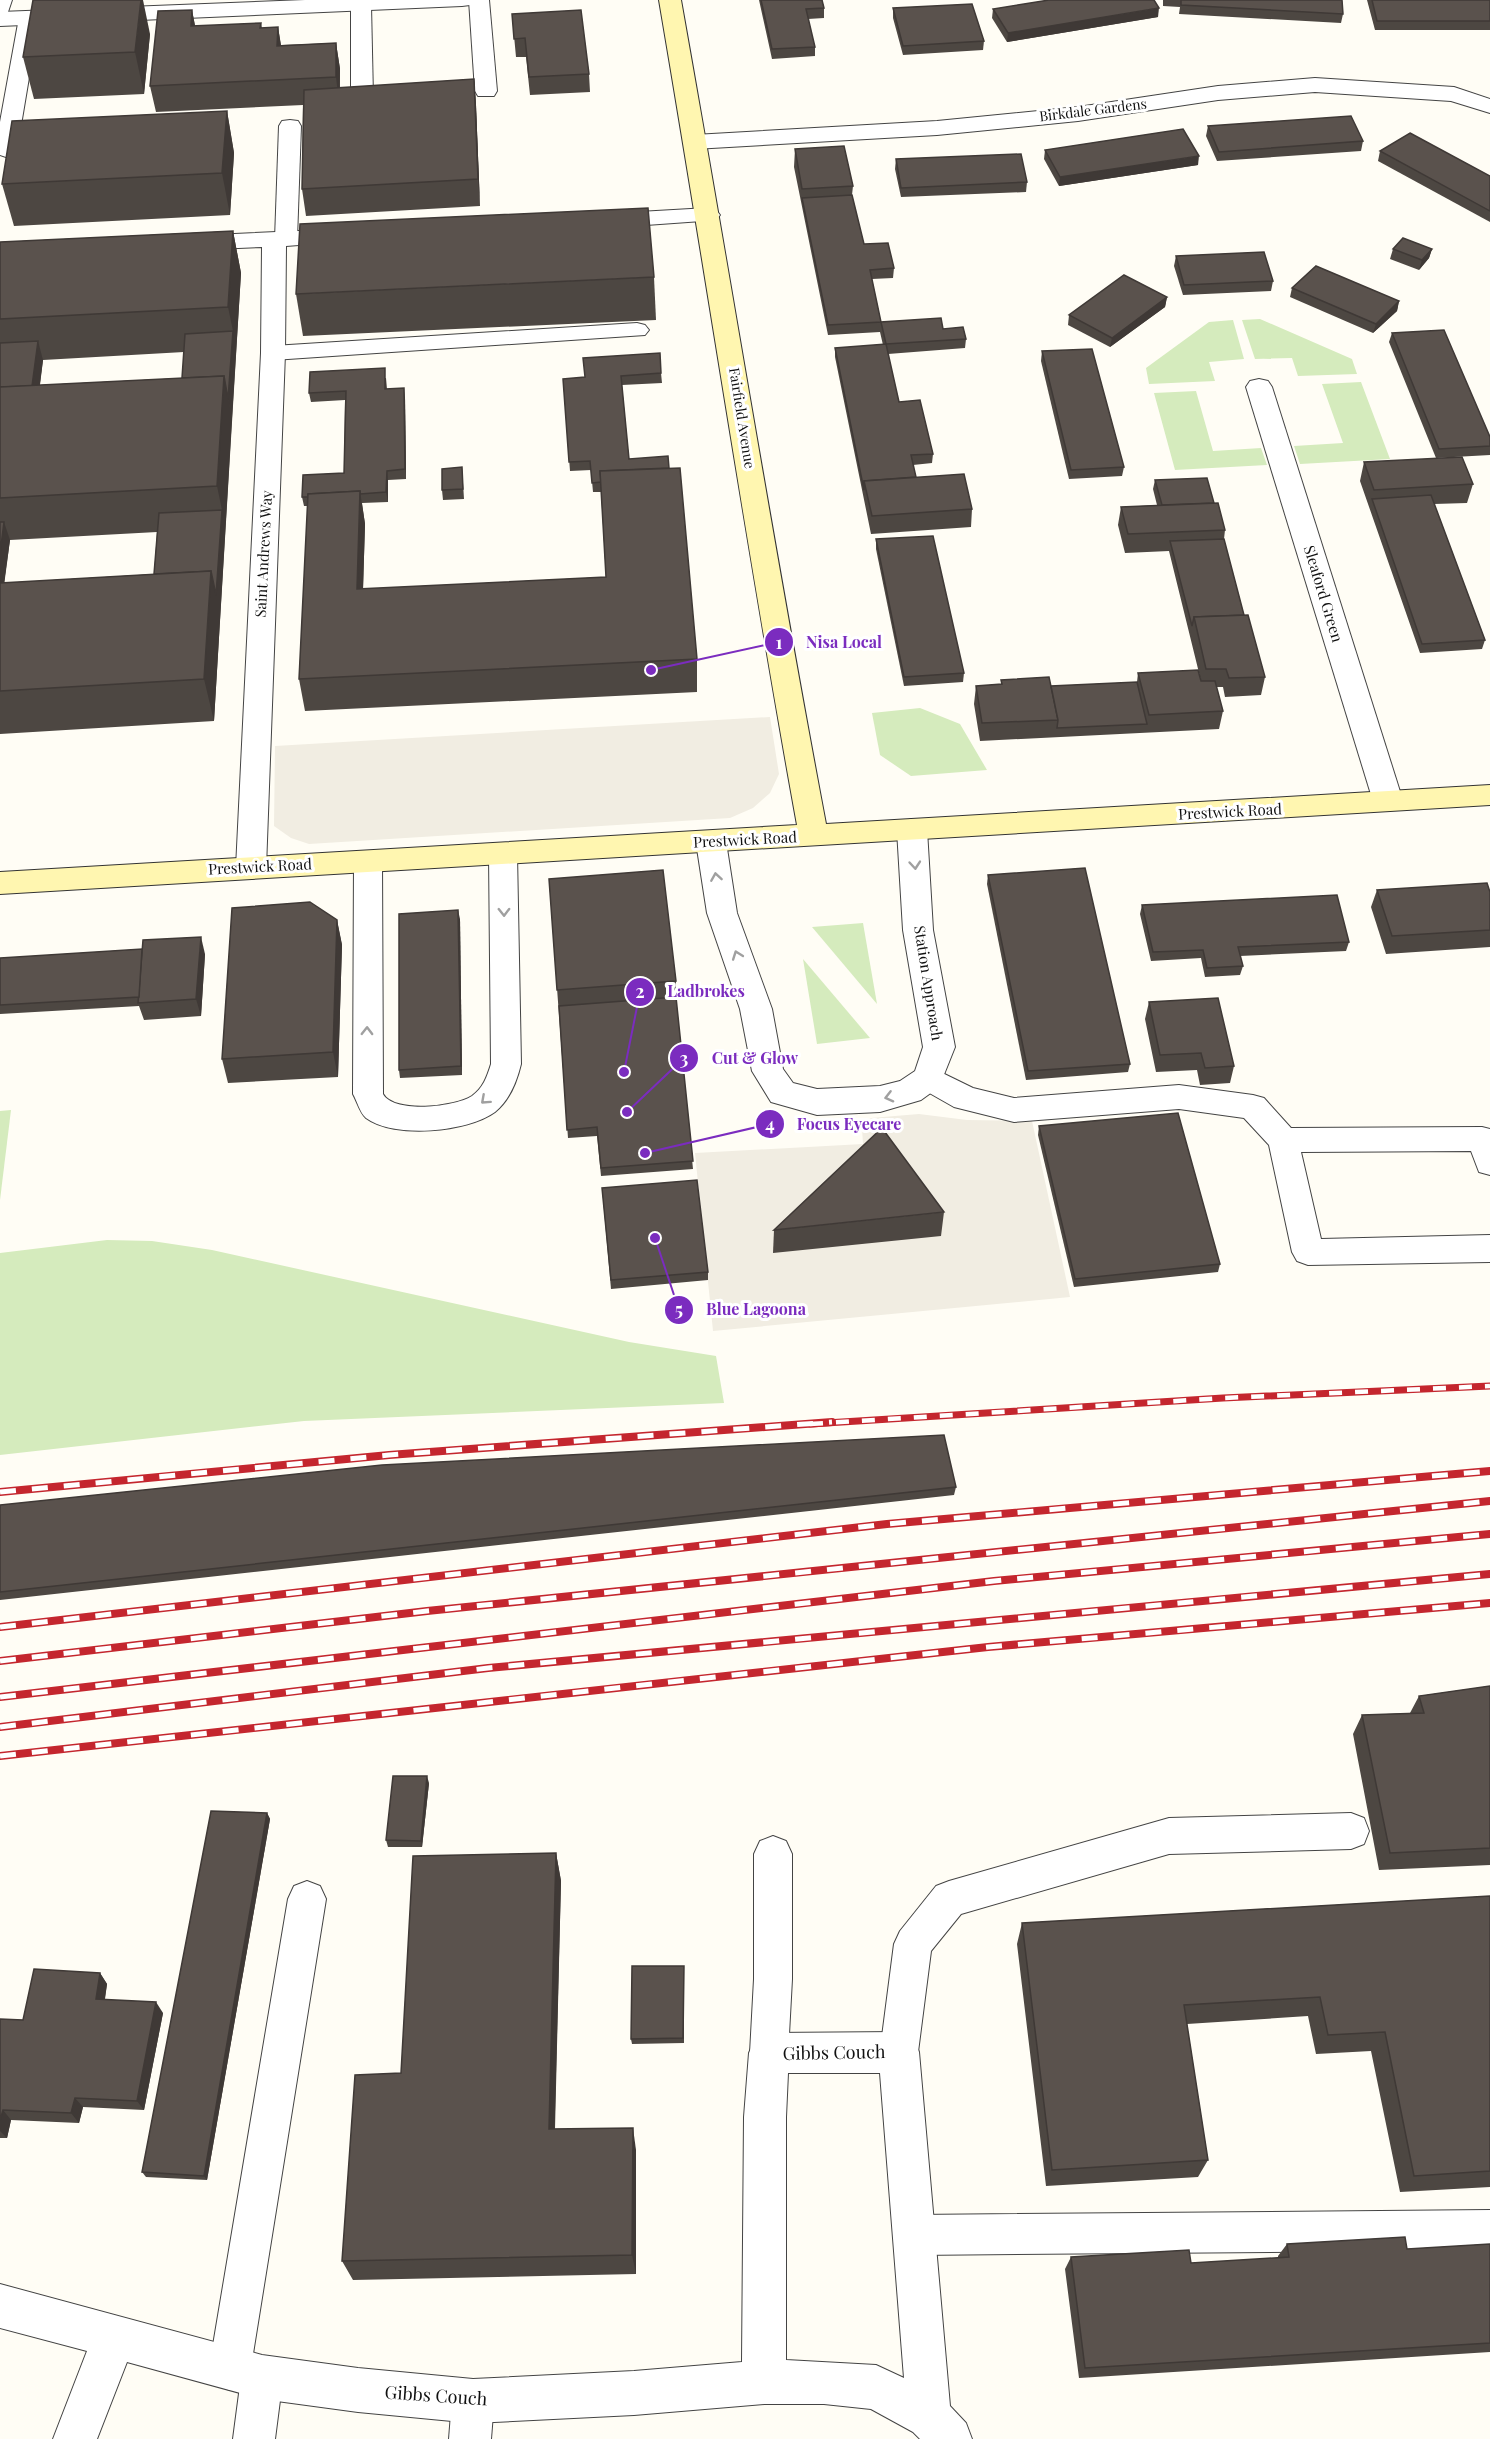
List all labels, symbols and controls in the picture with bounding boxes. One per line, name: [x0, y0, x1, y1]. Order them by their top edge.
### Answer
street label: Birkdale Gardens: [1038, 93, 1148, 126]
street label: Fairfield Avenue: [725, 366, 760, 470]
street label: Saint Andrews Way: [250, 489, 276, 618]
street label: Sleaford Green: [1300, 543, 1348, 645]
callout: Nisa Local: [764, 625, 893, 659]
text: 1: [776, 630, 783, 654]
text: Nisa Local: [806, 631, 882, 652]
street label: Prestwick Road: [1178, 798, 1283, 824]
street label: Prestwick Road: [693, 826, 798, 852]
street label: Prestwick Road: [208, 853, 313, 879]
one-way arrow: [908, 860, 921, 869]
one-way arrow: [711, 873, 723, 882]
one-way arrow: [498, 908, 510, 917]
street label: Station Approach: [910, 924, 948, 1042]
one-way arrow: [731, 950, 744, 960]
callout: Ladbrokes: [625, 975, 757, 1009]
text: 2: [635, 979, 645, 1003]
text: Ladbrokes: [667, 980, 745, 1001]
one-way arrow: [361, 1027, 373, 1036]
callout: Cut & Glow: [669, 1041, 810, 1075]
text: 3: [680, 1046, 689, 1070]
text: Cut & Glow: [712, 1047, 799, 1068]
one-way arrow: [884, 1089, 894, 1102]
one-way arrow: [481, 1093, 492, 1104]
callout: Focus Eyecare: [755, 1107, 914, 1141]
text: 4: [765, 1112, 775, 1136]
text: Focus Eyecare: [797, 1113, 901, 1134]
callout: Blue Lagoona: [664, 1293, 818, 1327]
text: 5: [675, 1297, 683, 1321]
text: Blue Lagoona: [706, 1298, 807, 1319]
street label: Gibbs Couch: [782, 2039, 886, 2065]
street label: Gibbs Couch: [384, 2379, 489, 2411]

